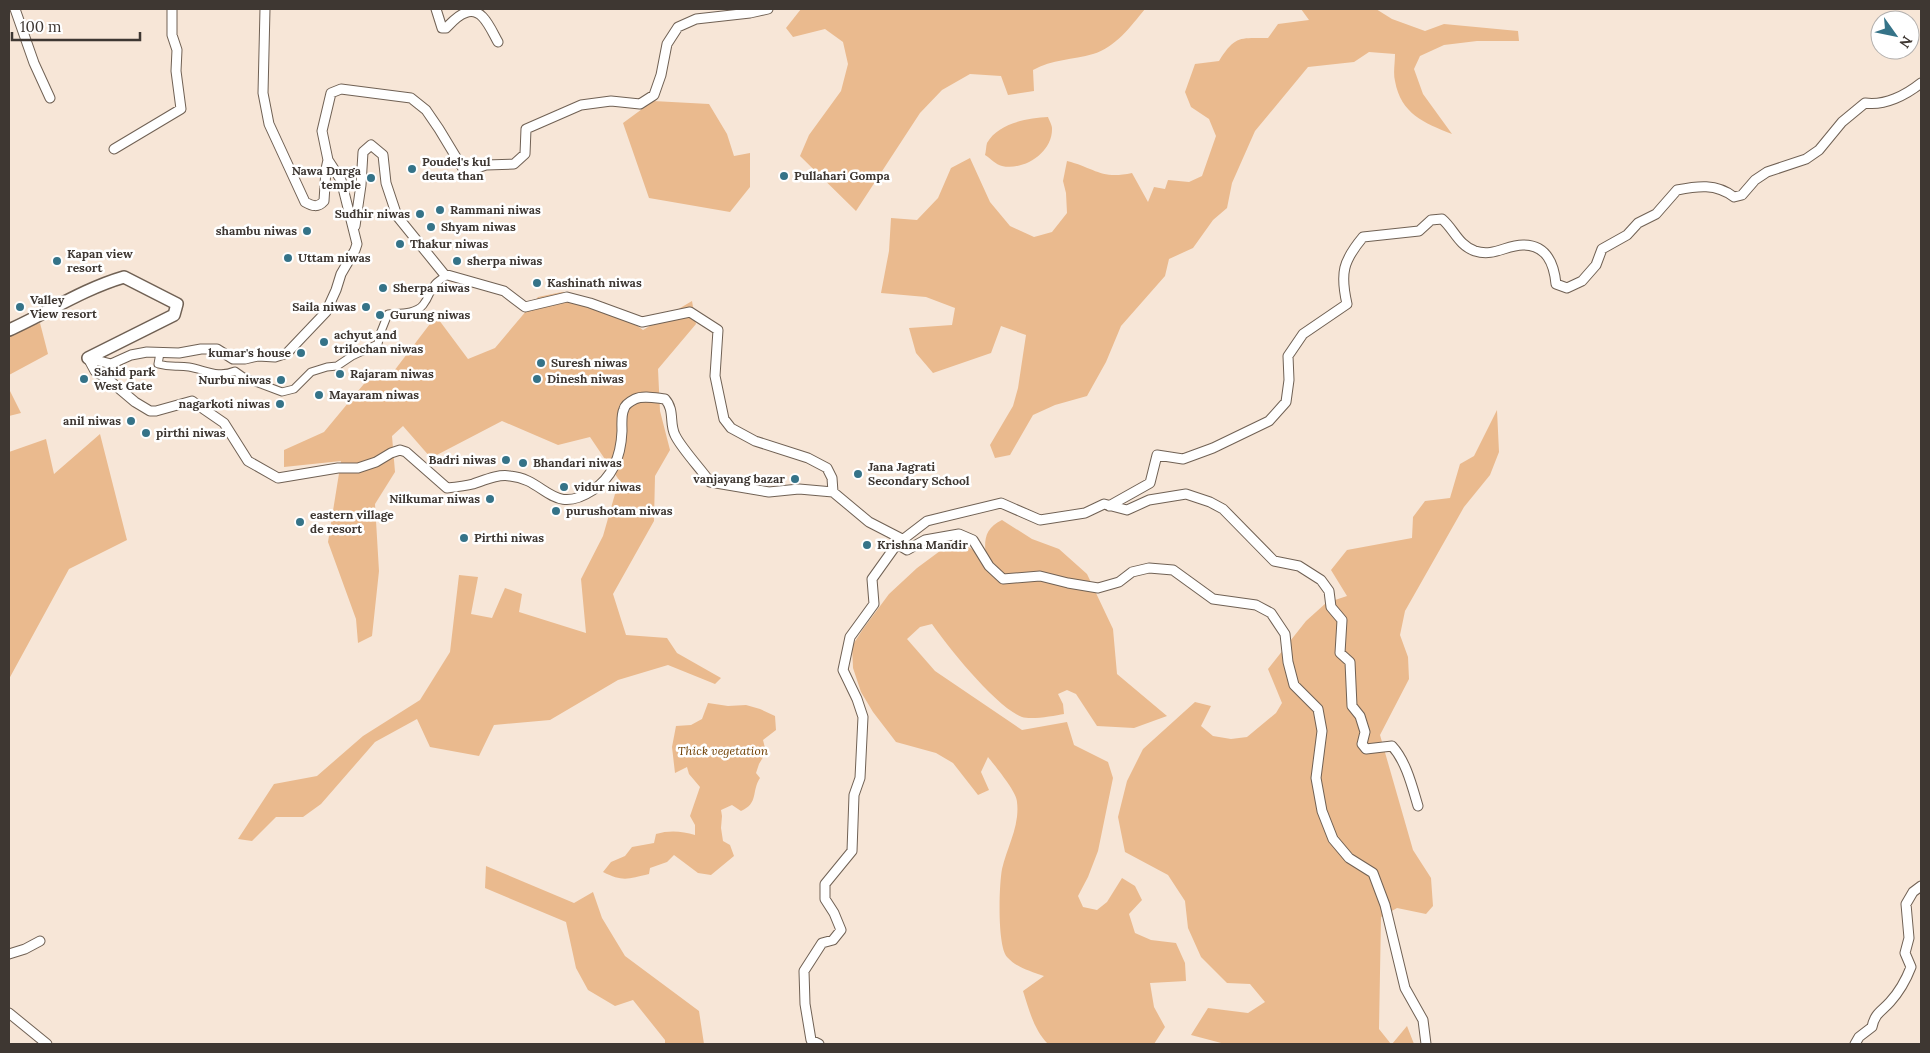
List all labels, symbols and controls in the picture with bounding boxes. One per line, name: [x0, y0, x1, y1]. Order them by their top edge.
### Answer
scale bar: [12, 10, 140, 42]
north arrow: [1870, 10, 1920, 60]
text: 100 m: [20, 17, 61, 36]
text: N: [1895, 33, 1916, 52]
place label: Poudel's kul deuta than: [422, 154, 491, 183]
place label: Nawa Durga temple: [292, 163, 362, 192]
marker: Poudel's kul deuta than: [406, 163, 418, 175]
place label: Pullahari Gompa: [794, 168, 890, 183]
marker: Pullahari Gompa: [778, 170, 790, 182]
marker: Nawa Durga temple: [365, 172, 377, 184]
place label: Rammani niwas: [450, 202, 541, 217]
marker: Rammani niwas: [434, 204, 446, 216]
place label: Sudhir niwas: [335, 206, 410, 221]
marker: Sudhir niwas: [414, 208, 426, 220]
place label: Shyam niwas: [441, 219, 516, 234]
marker: Shyam niwas: [425, 221, 437, 233]
place label: shambu niwas: [216, 223, 297, 238]
marker: shambu niwas: [301, 225, 313, 237]
place label: Thakur niwas: [410, 236, 488, 251]
marker: Thakur niwas: [394, 238, 406, 250]
place label: Kapan view resort: [67, 246, 133, 275]
place label: Uttam niwas: [298, 250, 371, 265]
marker: Uttam niwas: [282, 252, 294, 264]
place label: sherpa niwas: [467, 253, 543, 268]
marker: Kapan view resort: [51, 255, 63, 267]
marker: sherpa niwas: [451, 255, 463, 267]
place label: Kashinath niwas: [547, 275, 642, 290]
marker: Kashinath niwas: [531, 277, 543, 289]
place label: Sherpa niwas: [393, 280, 470, 295]
marker: Sherpa niwas: [377, 282, 389, 294]
place label: Valley View resort: [30, 292, 98, 321]
place label: Saila niwas: [292, 299, 356, 314]
marker: Valley View resort: [14, 301, 26, 313]
marker: Saila niwas: [360, 301, 372, 313]
place label: Gurung niwas: [390, 307, 471, 322]
marker: Gurung niwas: [374, 309, 386, 321]
place label: achyut and trilochan niwas: [334, 327, 423, 356]
marker: achyut and trilochan niwas: [318, 336, 330, 348]
place label: kumar's house: [208, 345, 292, 360]
marker: kumar's house: [295, 347, 307, 359]
place label: Suresh niwas: [551, 355, 628, 370]
marker: Suresh niwas: [535, 357, 547, 369]
place label: Sahid park West Gate: [94, 364, 155, 393]
place label: Rajaram niwas: [350, 366, 434, 381]
marker: Rajaram niwas: [334, 368, 346, 380]
place label: Dinesh niwas: [547, 371, 624, 386]
place label: Nurbu niwas: [198, 372, 271, 387]
marker: Sahid park West Gate: [78, 373, 90, 385]
marker: Dinesh niwas: [531, 373, 543, 385]
marker: Nurbu niwas: [275, 374, 287, 386]
place label: Mayaram niwas: [329, 387, 419, 402]
marker: Mayaram niwas: [313, 389, 325, 401]
place label: nagarkoti niwas: [179, 396, 270, 411]
marker: nagarkoti niwas: [274, 398, 286, 410]
place label: anil niwas: [63, 413, 121, 428]
marker: anil niwas: [125, 415, 137, 427]
place label: pirthi niwas: [156, 425, 226, 440]
marker: pirthi niwas: [140, 427, 152, 439]
place label: Badri niwas: [428, 452, 496, 467]
marker: Badri niwas: [500, 454, 512, 466]
place label: Bhandari niwas: [533, 455, 622, 470]
marker: Bhandari niwas: [517, 457, 529, 469]
place label: Jana Jagrati Secondary School: [868, 459, 970, 488]
marker: Jana Jagrati Secondary School: [852, 468, 864, 480]
place label: vanjayang bazar: [693, 471, 785, 486]
marker: vanjayang bazar: [789, 473, 801, 485]
place label: vidur niwas: [574, 479, 641, 494]
marker: vidur niwas: [558, 481, 570, 493]
place label: Nilkumar niwas: [389, 491, 480, 506]
marker: Nilkumar niwas: [484, 493, 496, 505]
place label: purushotam niwas: [566, 503, 673, 518]
marker: purushotam niwas: [550, 505, 562, 517]
place label: eastern village de resort: [310, 507, 394, 536]
marker: eastern village de resort: [294, 516, 306, 528]
place label: Pirthi niwas: [474, 530, 544, 545]
marker: Pirthi niwas: [458, 532, 470, 544]
place label: Krishna Mandir: [877, 537, 968, 552]
marker: Krishna Mandir: [861, 539, 873, 551]
park label: Thick vegetation: [678, 743, 769, 758]

